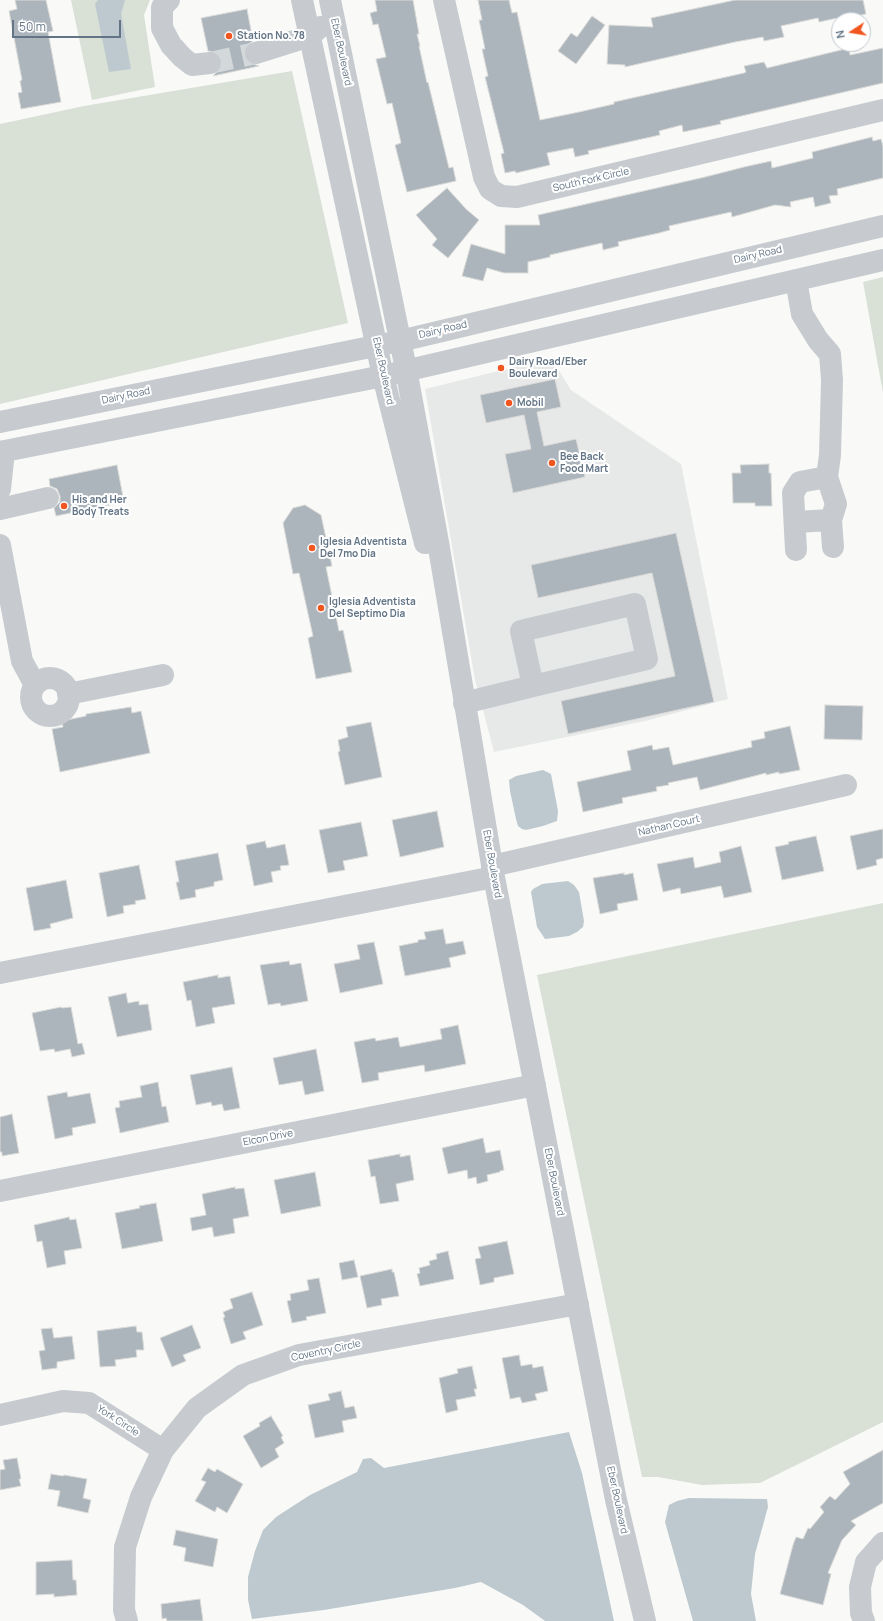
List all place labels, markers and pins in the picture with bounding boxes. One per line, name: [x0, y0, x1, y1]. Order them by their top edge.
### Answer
place label: Station No. 78: [237, 30, 305, 42]
marker: Station No. 78: [224, 31, 234, 41]
place label: Dairy Road/Eber Boulevard: [509, 356, 587, 380]
marker: Dairy Road/Eber Boulevard: [496, 363, 506, 373]
place label: Mobil: [517, 397, 543, 409]
marker: Mobil: [504, 398, 514, 408]
place label: Bee Back Food Mart: [560, 451, 608, 474]
marker: Bee Back Food Mart: [547, 458, 557, 468]
place label: His and Her Body Treats: [72, 494, 129, 518]
marker: His and Her Body Treats: [59, 501, 69, 511]
place label: Iglesia Adventista Del 7mo Dia: [320, 536, 407, 560]
marker: Iglesia Adventista Del 7mo Dia: [307, 543, 317, 553]
place label: Iglesia Adventista Del Septimo Dia: [329, 596, 416, 620]
marker: Iglesia Adventista Del Septimo Dia: [316, 603, 326, 613]

